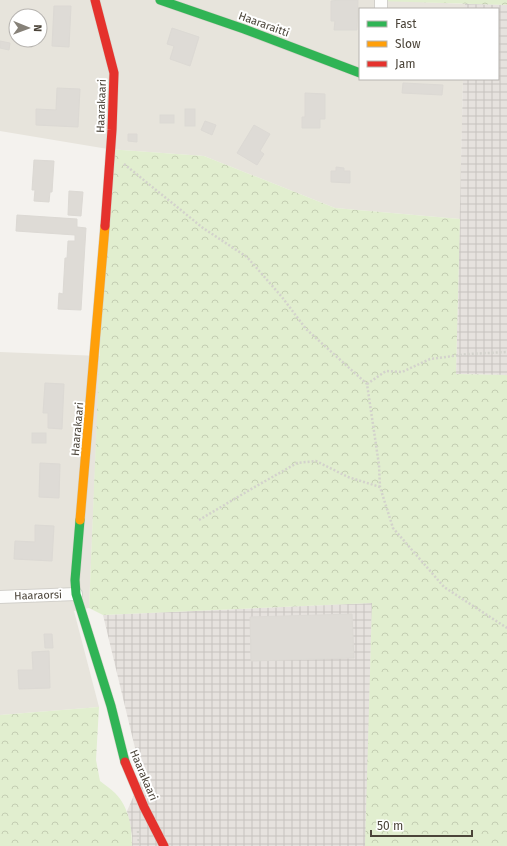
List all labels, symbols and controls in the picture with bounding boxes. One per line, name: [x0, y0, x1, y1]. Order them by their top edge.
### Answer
north arrow: [8, 8, 48, 48]
legend: [359, 8, 499, 80]
street label: Haararaitti: [237, 9, 291, 40]
text: Fast: [395, 17, 417, 31]
text: N: [31, 24, 44, 32]
text: Slow: [395, 37, 421, 51]
text: Jam: [395, 57, 415, 71]
street label: Haarakaari: [94, 79, 109, 133]
street label: Haarakaari: [69, 402, 86, 456]
street label: Haaraorsi: [14, 588, 62, 603]
street label: Haarakaari: [127, 748, 160, 803]
scale bar: [371, 812, 472, 838]
text: 50 m: [377, 819, 403, 833]

